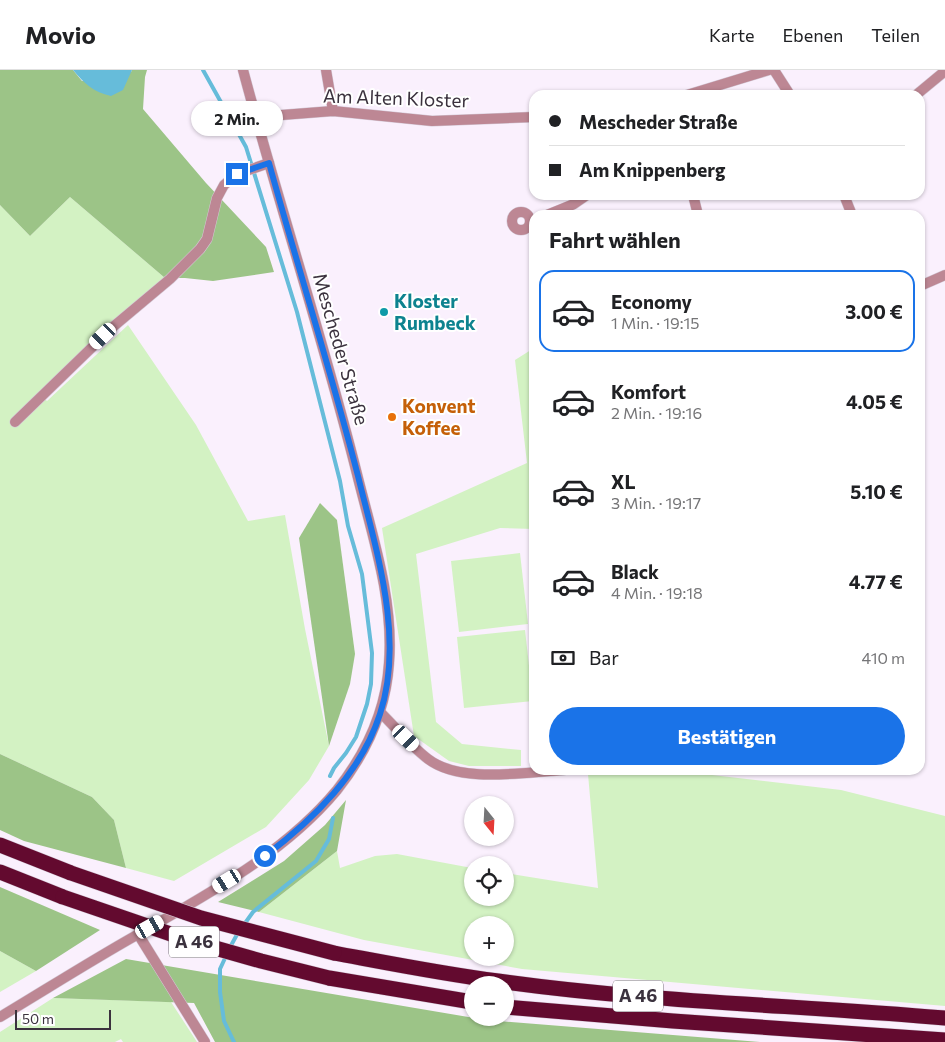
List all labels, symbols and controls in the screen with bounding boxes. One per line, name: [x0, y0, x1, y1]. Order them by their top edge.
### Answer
text: Movio: [25, 20, 96, 49]
text: Karte: [709, 24, 754, 46]
text: Ebenen: [782, 24, 843, 46]
text: Teilen: [871, 24, 920, 46]
street label: Am Alten Kloster: [323, 83, 470, 112]
callout: 2 Min.: [191, 102, 283, 136]
text: 2 Min.: [214, 109, 260, 128]
text: Mescheder Straße: [579, 110, 737, 133]
text: Am Knippenberg: [579, 158, 725, 181]
route end: [226, 163, 248, 185]
text: Fahrt wählen: [549, 226, 681, 253]
street label: Mescheder Straße: [309, 270, 374, 427]
place label: Kloster Rumbeck: [394, 289, 476, 334]
icon: car: [551, 289, 596, 334]
text: Economy: [611, 290, 692, 313]
text: 3.00 €: [845, 300, 903, 323]
marker: Kloster Rumbeck: [378, 306, 390, 318]
text: 1 Min. · 19:15: [611, 313, 700, 332]
car: [86, 320, 119, 352]
icon: car: [551, 379, 596, 424]
text: Komfort: [611, 380, 686, 403]
text: 4.05 €: [846, 390, 903, 413]
place label: Konvent Koffee: [402, 394, 476, 439]
text: 2 Min. · 19:16: [611, 403, 702, 422]
marker: Konvent Koffee: [386, 411, 398, 423]
icon: car: [551, 469, 596, 514]
text: XL: [611, 470, 636, 493]
text: 5.10 €: [850, 480, 903, 503]
text: 3 Min. · 19:17: [611, 493, 701, 512]
icon: car: [551, 559, 596, 604]
text: Black: [611, 560, 659, 583]
text: 4.77 €: [849, 570, 903, 593]
text: 4 Min. · 19:18: [611, 583, 703, 602]
icon: cash: [549, 644, 577, 672]
text: Bar: [589, 646, 619, 669]
text: 410 m: [862, 648, 905, 667]
button: Bestätigen: [549, 707, 905, 765]
car: [389, 722, 422, 754]
north arrow: [464, 796, 514, 846]
map controls: [464, 796, 514, 1026]
route start: [254, 845, 276, 867]
button: locate: [464, 856, 514, 906]
car: [210, 867, 243, 895]
car: [133, 913, 166, 941]
button: +: [464, 916, 514, 966]
road number: A 46: [169, 926, 219, 958]
button: −: [464, 976, 514, 1026]
road number: A 46: [613, 980, 663, 1011]
scale bar: [15, 1007, 111, 1030]
text: 50 m: [22, 1010, 54, 1027]

